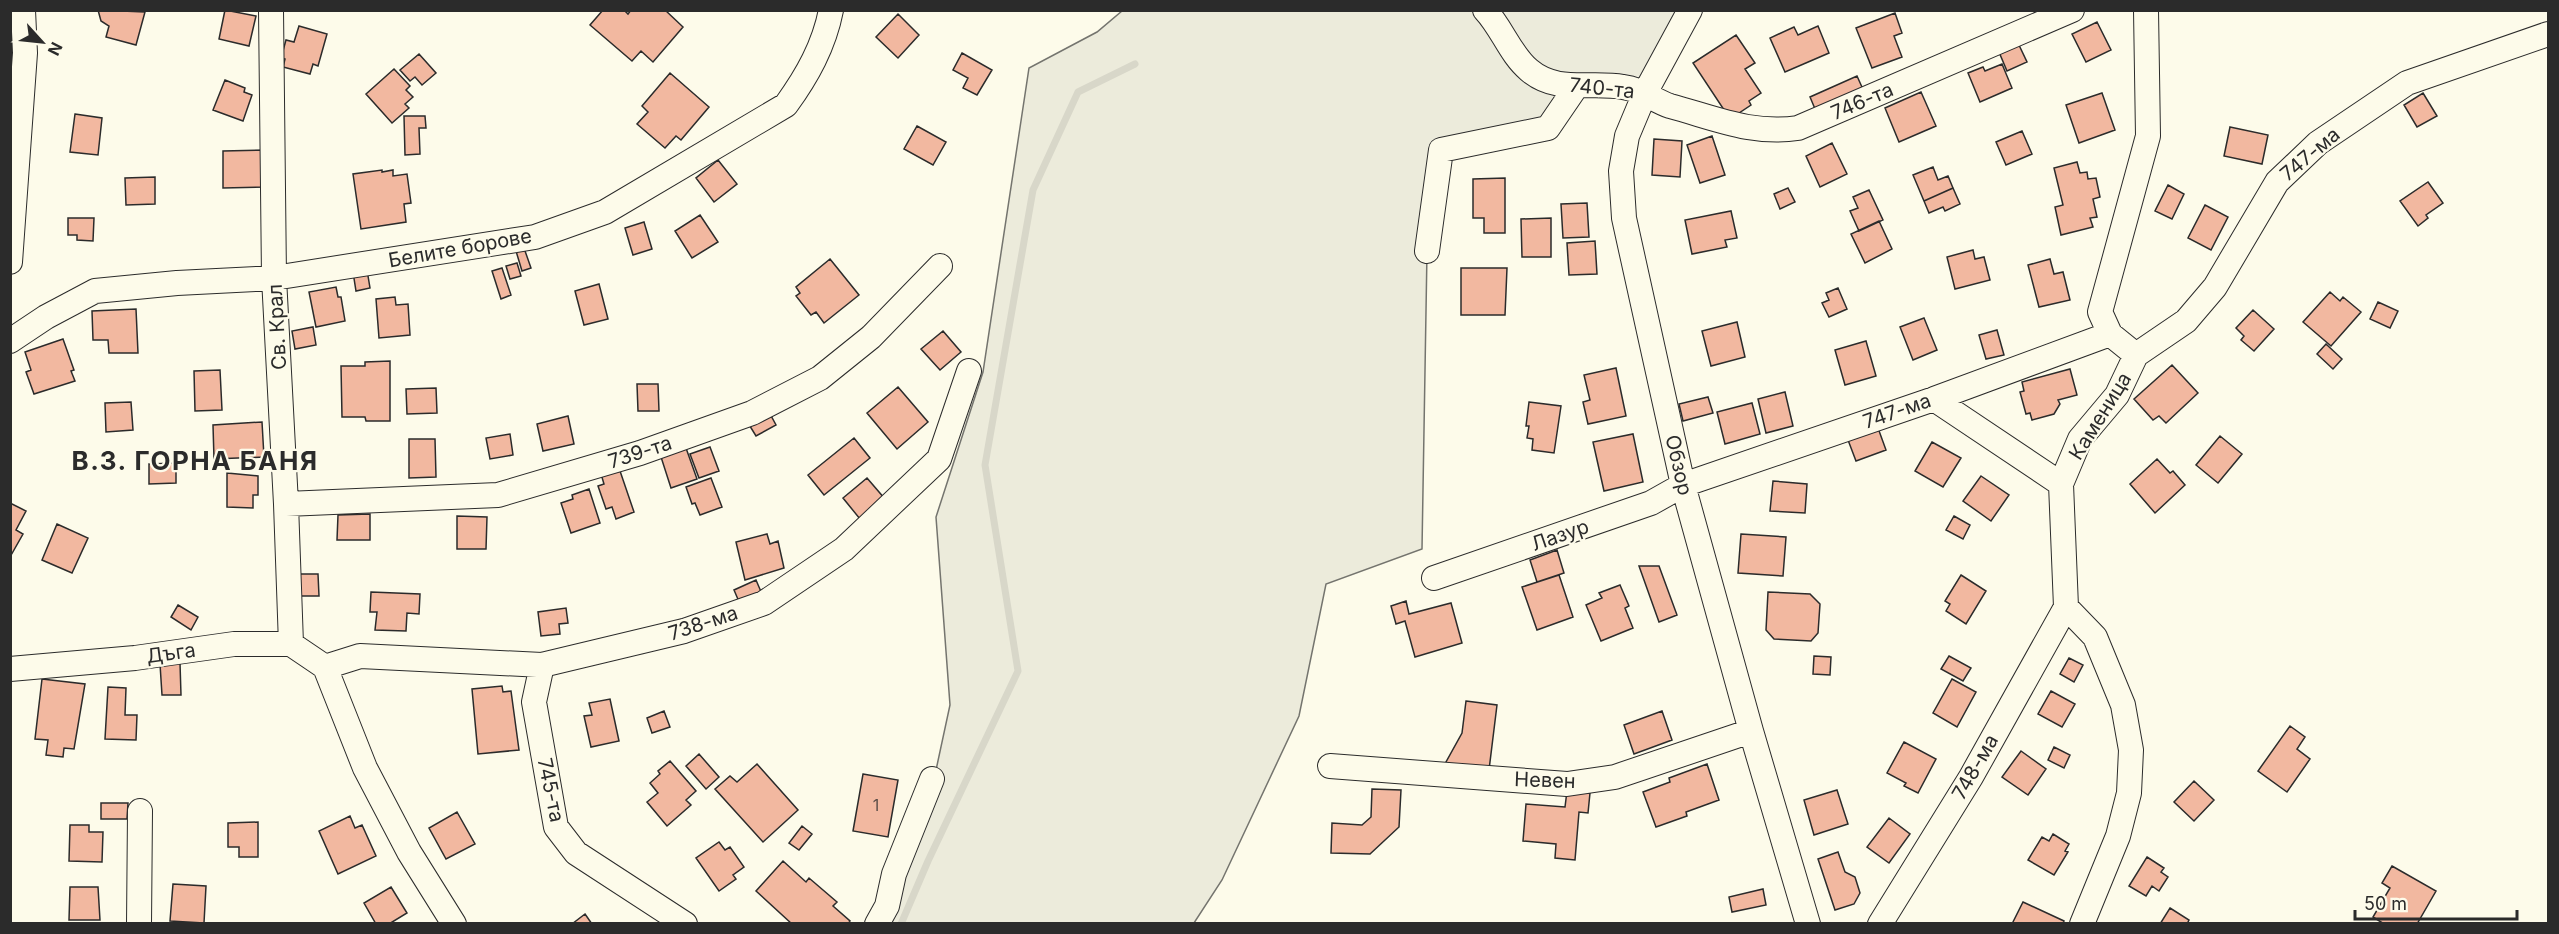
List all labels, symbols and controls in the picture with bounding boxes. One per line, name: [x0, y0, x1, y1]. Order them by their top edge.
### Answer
north arrow: [12, 12, 72, 72]
text: N: [44, 39, 67, 59]
street label: 740-та: [1568, 73, 1636, 103]
street label: 746-та: [1827, 77, 1897, 125]
street label: 747-ма: [2275, 122, 2345, 186]
street label: Белите борове: [386, 224, 534, 272]
street label: Св. Крал: [263, 283, 291, 371]
street label: Каменица: [2064, 368, 2136, 464]
street label: 747-ма: [1860, 388, 1934, 434]
street label: 739-та: [605, 430, 675, 474]
street label: Обзор: [1660, 432, 1698, 498]
district label: В.З. ГОРНА БАНЯ: [72, 445, 319, 476]
street label: Лазур: [1528, 514, 1592, 556]
street label: 738-ма: [665, 601, 741, 645]
street label: Дъга: [145, 638, 197, 668]
street label: 748-ма: [1947, 730, 2003, 804]
street label: 745-та: [533, 756, 569, 824]
street label: Невен: [1514, 767, 1576, 793]
house number: 1: [873, 795, 879, 815]
scale bar: [2355, 883, 2517, 921]
text: 50 m: [2364, 893, 2407, 914]

